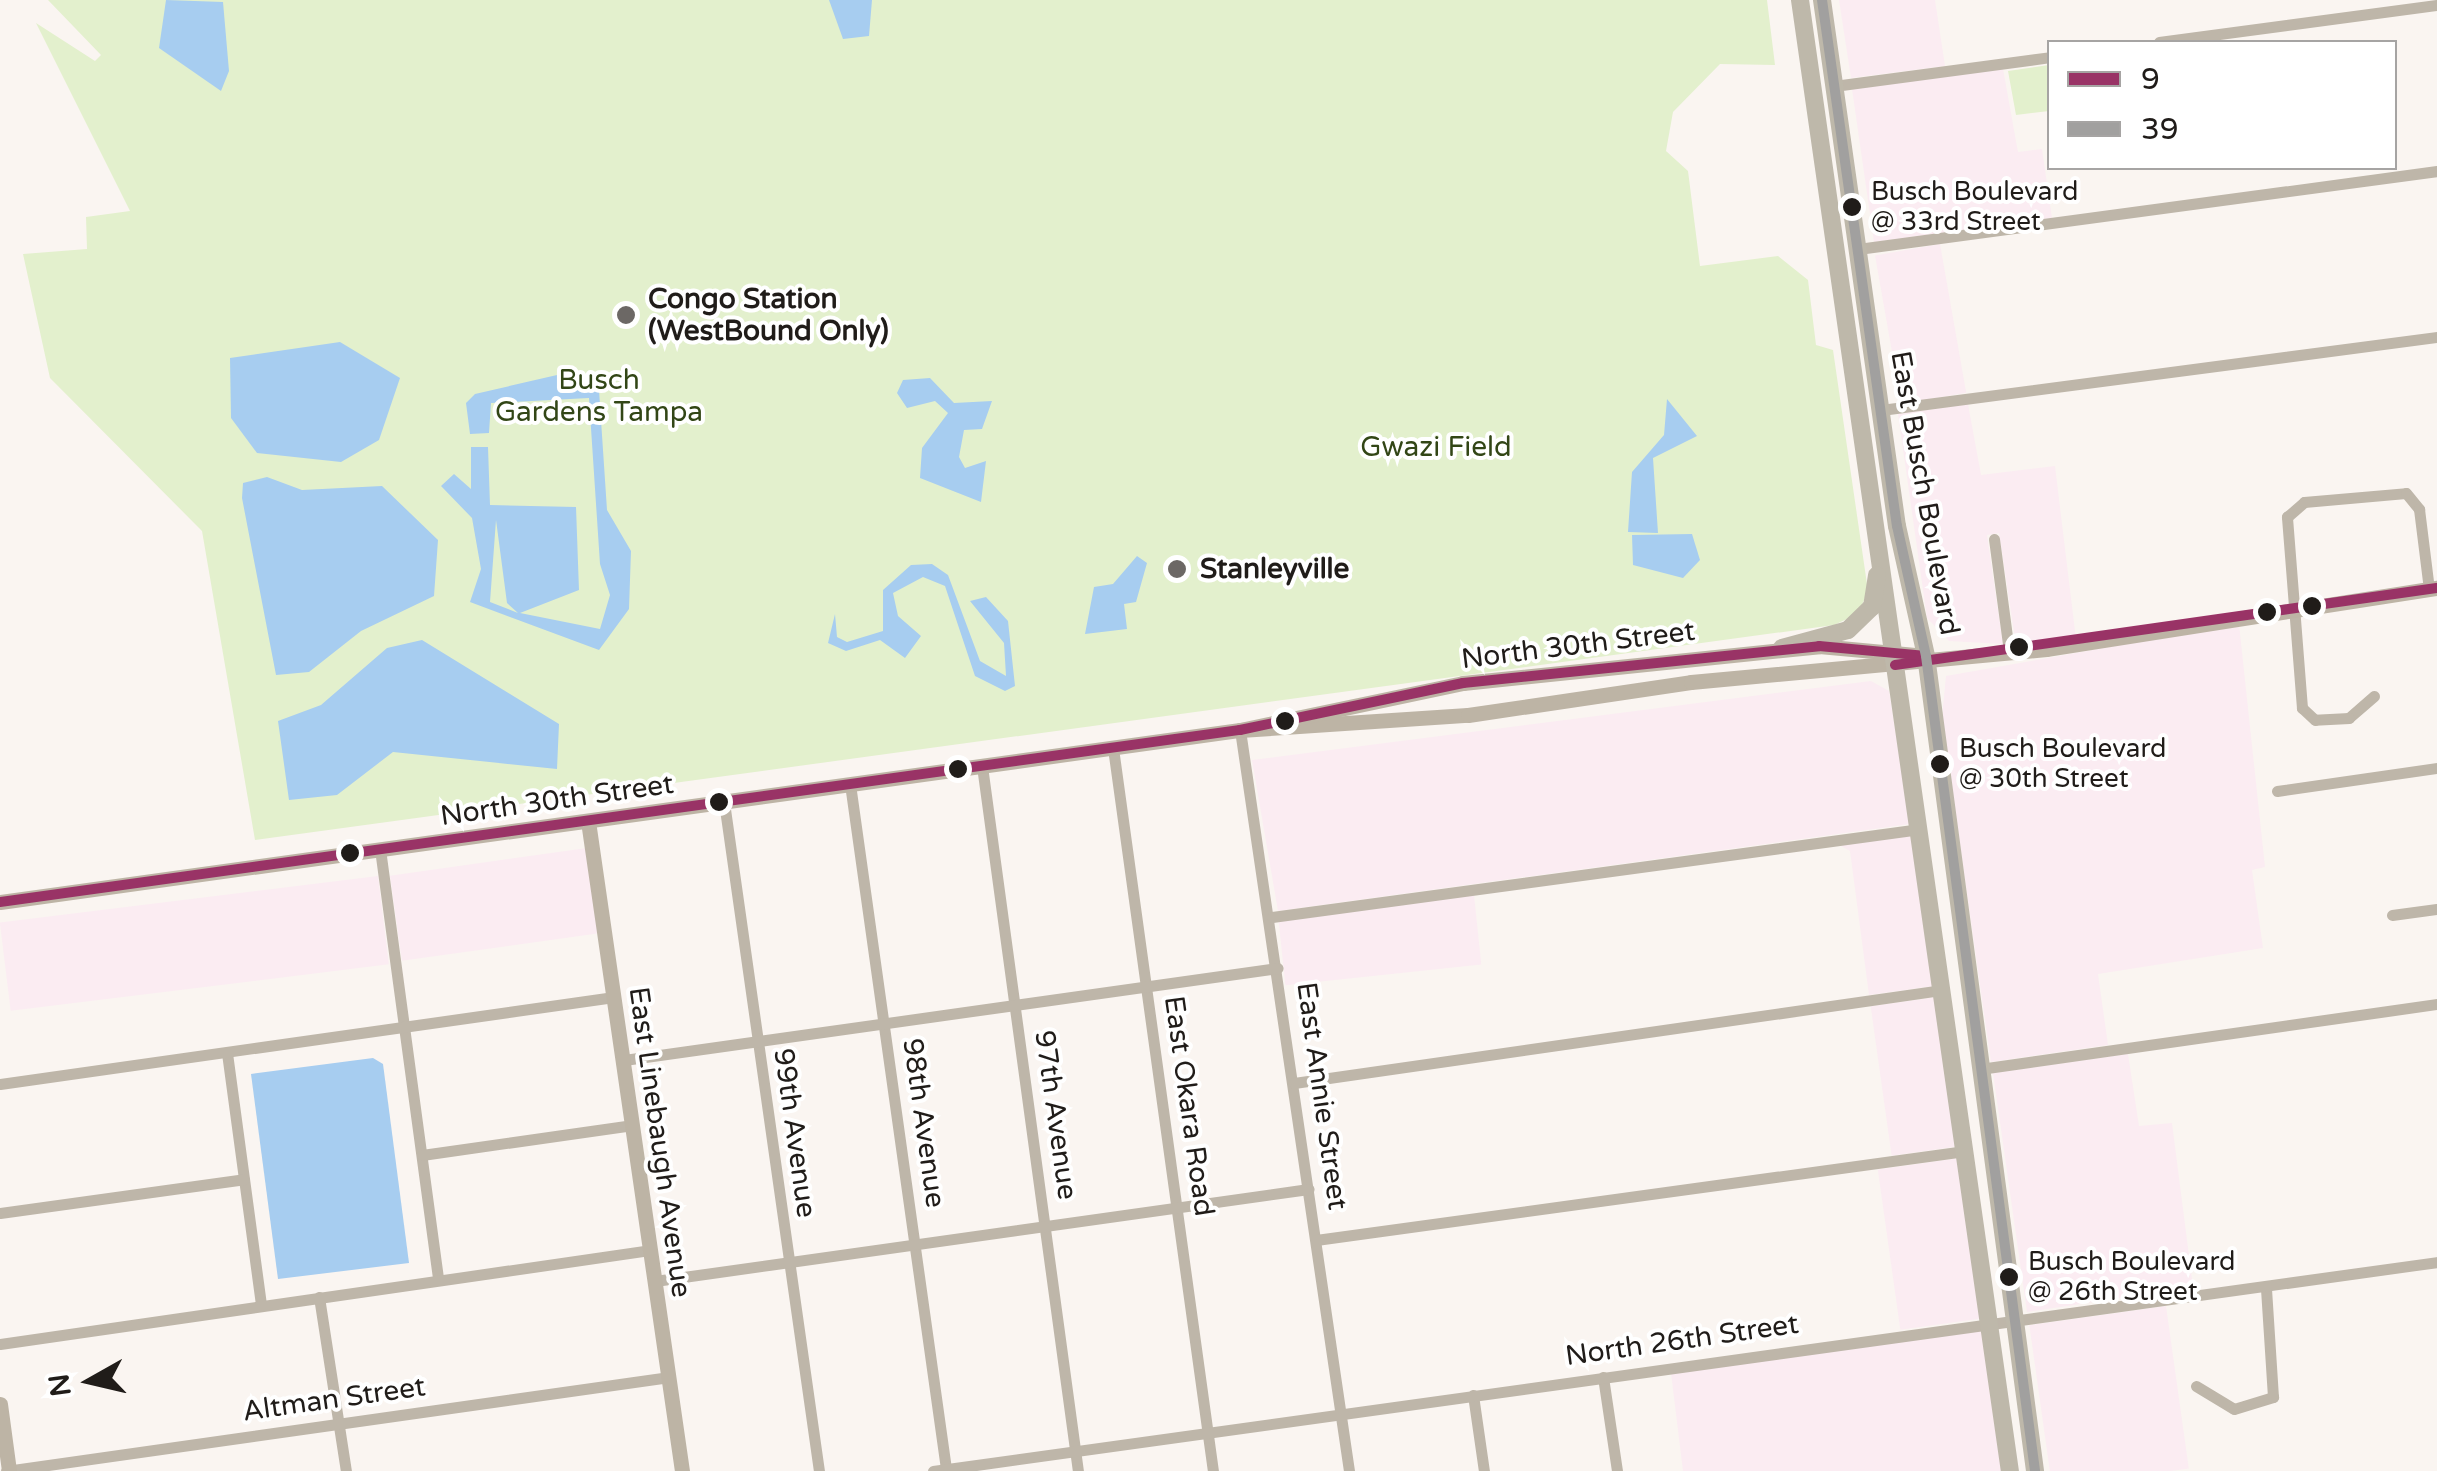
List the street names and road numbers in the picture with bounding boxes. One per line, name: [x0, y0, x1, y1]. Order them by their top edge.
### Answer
street label: East Busch Boulevard: [1883, 348, 1967, 638]
street label: North 30th Street: [1459, 614, 1697, 676]
street label: North 30th Street: [438, 767, 676, 833]
street label: East Annie Street: [1289, 980, 1355, 1212]
street label: East Linebaugh Avenue: [622, 985, 698, 1299]
street label: East Okara Road: [1157, 994, 1221, 1218]
street label: 97th Avenue: [1028, 1028, 1084, 1202]
street label: 98th Avenue: [896, 1036, 952, 1210]
street label: 99th Avenue: [767, 1046, 823, 1220]
street label: North 26th Street: [1563, 1307, 1801, 1373]
street label: Altman Street: [240, 1370, 428, 1428]

